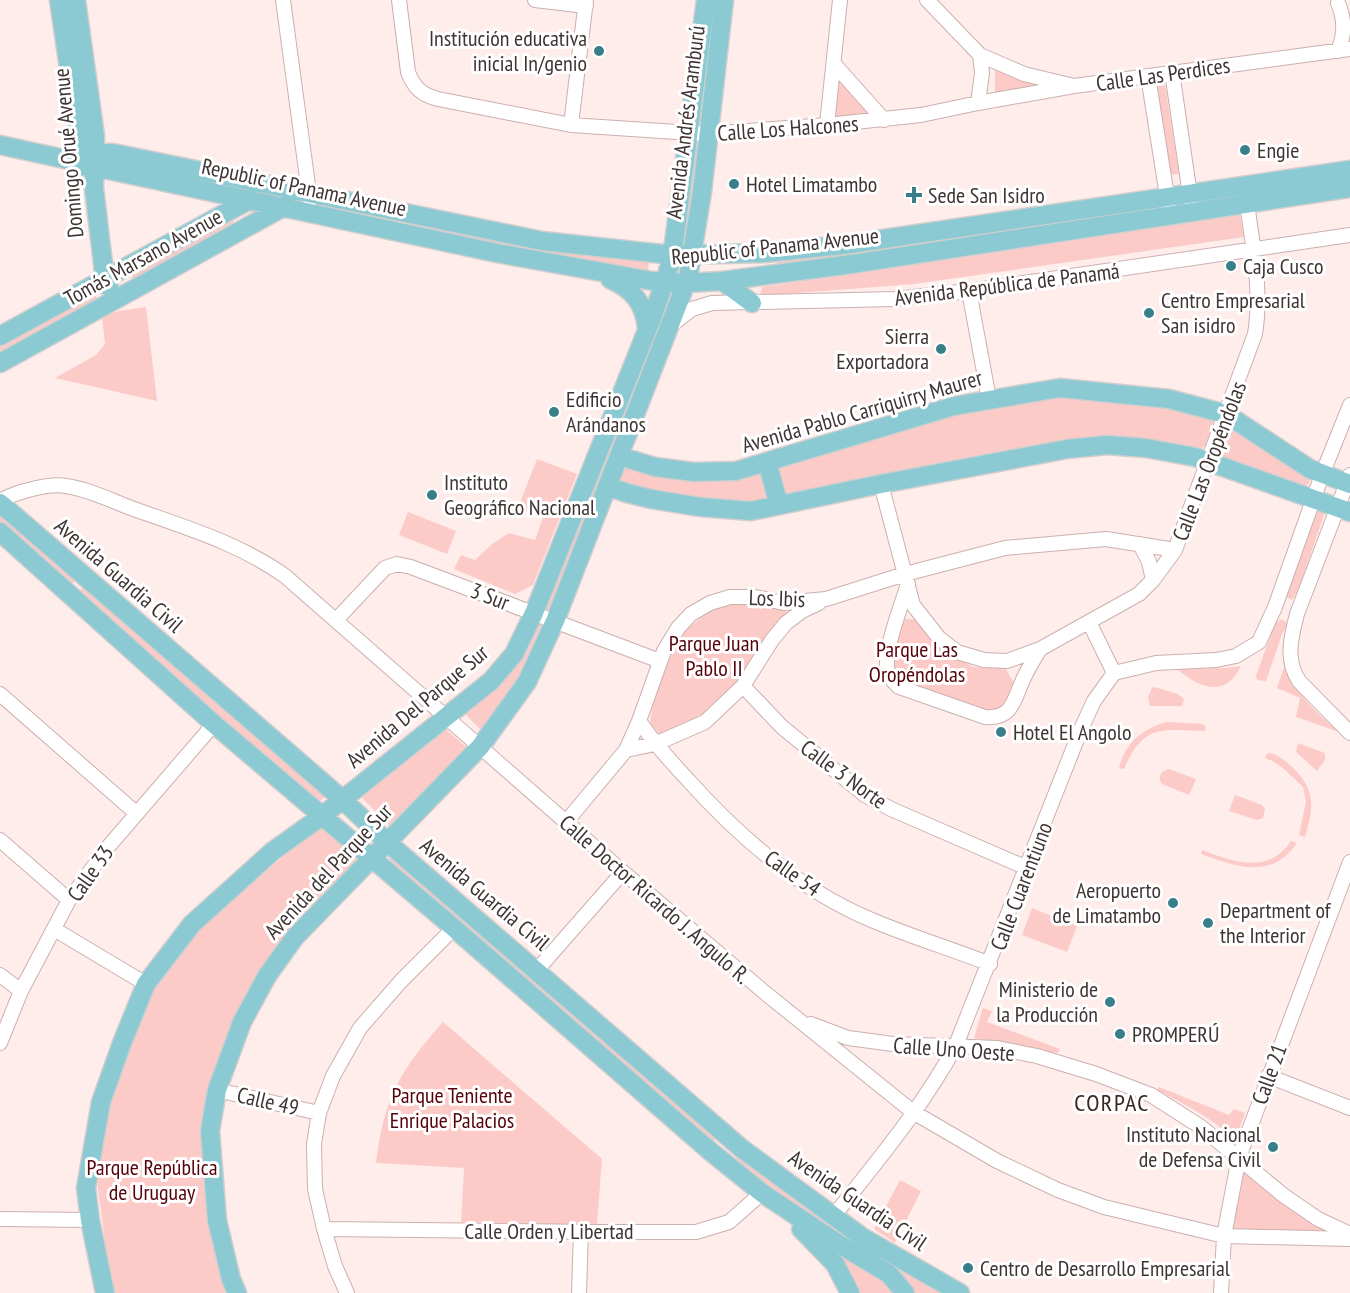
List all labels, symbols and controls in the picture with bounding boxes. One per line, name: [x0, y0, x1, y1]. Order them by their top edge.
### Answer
place label: Institución educativa inicial In/genio: [429, 24, 587, 77]
street label: Avenida Andrés Aramburú: [659, 24, 711, 220]
marker: Institución educativa inicial In/genio: [592, 44, 606, 58]
street label: Calle Las Perdices: [1094, 51, 1232, 97]
street label: Domingo Orué Avenue: [47, 67, 89, 239]
street label: Calle Los Halcones: [717, 109, 859, 147]
place label: Engie: [1257, 136, 1299, 164]
marker: Engie: [1238, 143, 1252, 157]
street label: Republic of Panama Avenue: [199, 152, 409, 222]
place label: Hotel Limatambo: [746, 170, 877, 198]
marker: Hotel Limatambo: [727, 177, 741, 191]
place label: Sede San Isidro: [928, 181, 1045, 209]
marker: Sede San Isidro: [905, 186, 923, 204]
street label: Tomás Marsano Avenue: [59, 202, 227, 312]
street label: Republic of Panama Avenue: [670, 221, 880, 271]
place label: Caja Cusco: [1243, 252, 1324, 280]
street label: Avenida República de Panamá: [893, 256, 1121, 312]
marker: Caja Cusco: [1224, 259, 1238, 273]
place label: Centro Empresarial San isidro: [1161, 286, 1306, 339]
marker: Centro Empresarial San isidro: [1142, 306, 1156, 320]
place label: Sierra Exportadora: [836, 322, 929, 375]
marker: Sierra Exportadora: [934, 342, 948, 356]
street label: Avenida Pablo Carriquirry Maurer: [739, 363, 985, 459]
street label: Calle Las Oropéndolas: [1166, 377, 1252, 545]
place label: Edificio Arándanos: [566, 385, 646, 438]
marker: Edificio Arándanos: [547, 405, 561, 419]
place label: Instituto Geográfico Nacional: [444, 468, 596, 521]
marker: Instituto Geográfico Nacional: [425, 488, 439, 502]
street label: Avenida Guardia Civil: [49, 512, 190, 639]
street label: 3 Sur: [467, 576, 513, 616]
street label: Los Ibis: [748, 583, 806, 613]
park label: Parque Juan Pablo II: [669, 629, 759, 682]
park label: Parque Las Oropéndolas: [869, 635, 965, 688]
street label: Avenida Del Parque Sur: [340, 638, 494, 774]
place label: Hotel El Angolo: [1013, 718, 1131, 746]
marker: Hotel El Angolo: [994, 725, 1008, 739]
street label: Calle 3 Norte: [795, 733, 893, 815]
street label: Avenida del Parque Sur: [258, 797, 398, 945]
street label: Calle Doctor Ricardo J. Angulo R.: [554, 808, 756, 990]
street label: Calle Cuarentiuno: [984, 818, 1058, 954]
street label: Avenida Guardia Civil: [414, 832, 556, 957]
street label: Calle 33: [61, 839, 119, 907]
street label: Calle 54: [759, 844, 827, 902]
place label: Aeropuerto de Limatambo: [1052, 876, 1161, 929]
marker: Aeropuerto de Limatambo: [1166, 896, 1180, 910]
place label: Department of the Interior: [1220, 896, 1332, 949]
marker: Department of the Interior: [1201, 916, 1215, 930]
place label: Ministerio de la Producción: [996, 975, 1098, 1028]
marker: Ministerio de la Producción: [1103, 995, 1117, 1009]
place label: PROMPERÚ: [1132, 1020, 1219, 1048]
marker: PROMPERÚ: [1113, 1027, 1127, 1041]
street label: Calle Uno Oeste: [892, 1031, 1016, 1067]
street label: Calle 21: [1245, 1040, 1293, 1108]
street label: Calle 49: [234, 1080, 302, 1122]
park label: Parque Teniente Enrique Palacios: [390, 1081, 514, 1134]
district label: CORPAC: [1074, 1087, 1150, 1118]
place label: Instituto Nacional de Defensa Civil: [1126, 1120, 1262, 1173]
marker: Instituto Nacional de Defensa Civil: [1266, 1140, 1280, 1154]
street label: Avenida Guardia Civil: [783, 1143, 933, 1257]
park label: Parque República de Uruguay: [87, 1153, 217, 1206]
street label: Calle Orden y Libertad: [464, 1217, 634, 1245]
place label: Centro de Desarrollo Empresarial: [980, 1254, 1231, 1282]
marker: Centro de Desarrollo Empresarial: [961, 1261, 975, 1275]

